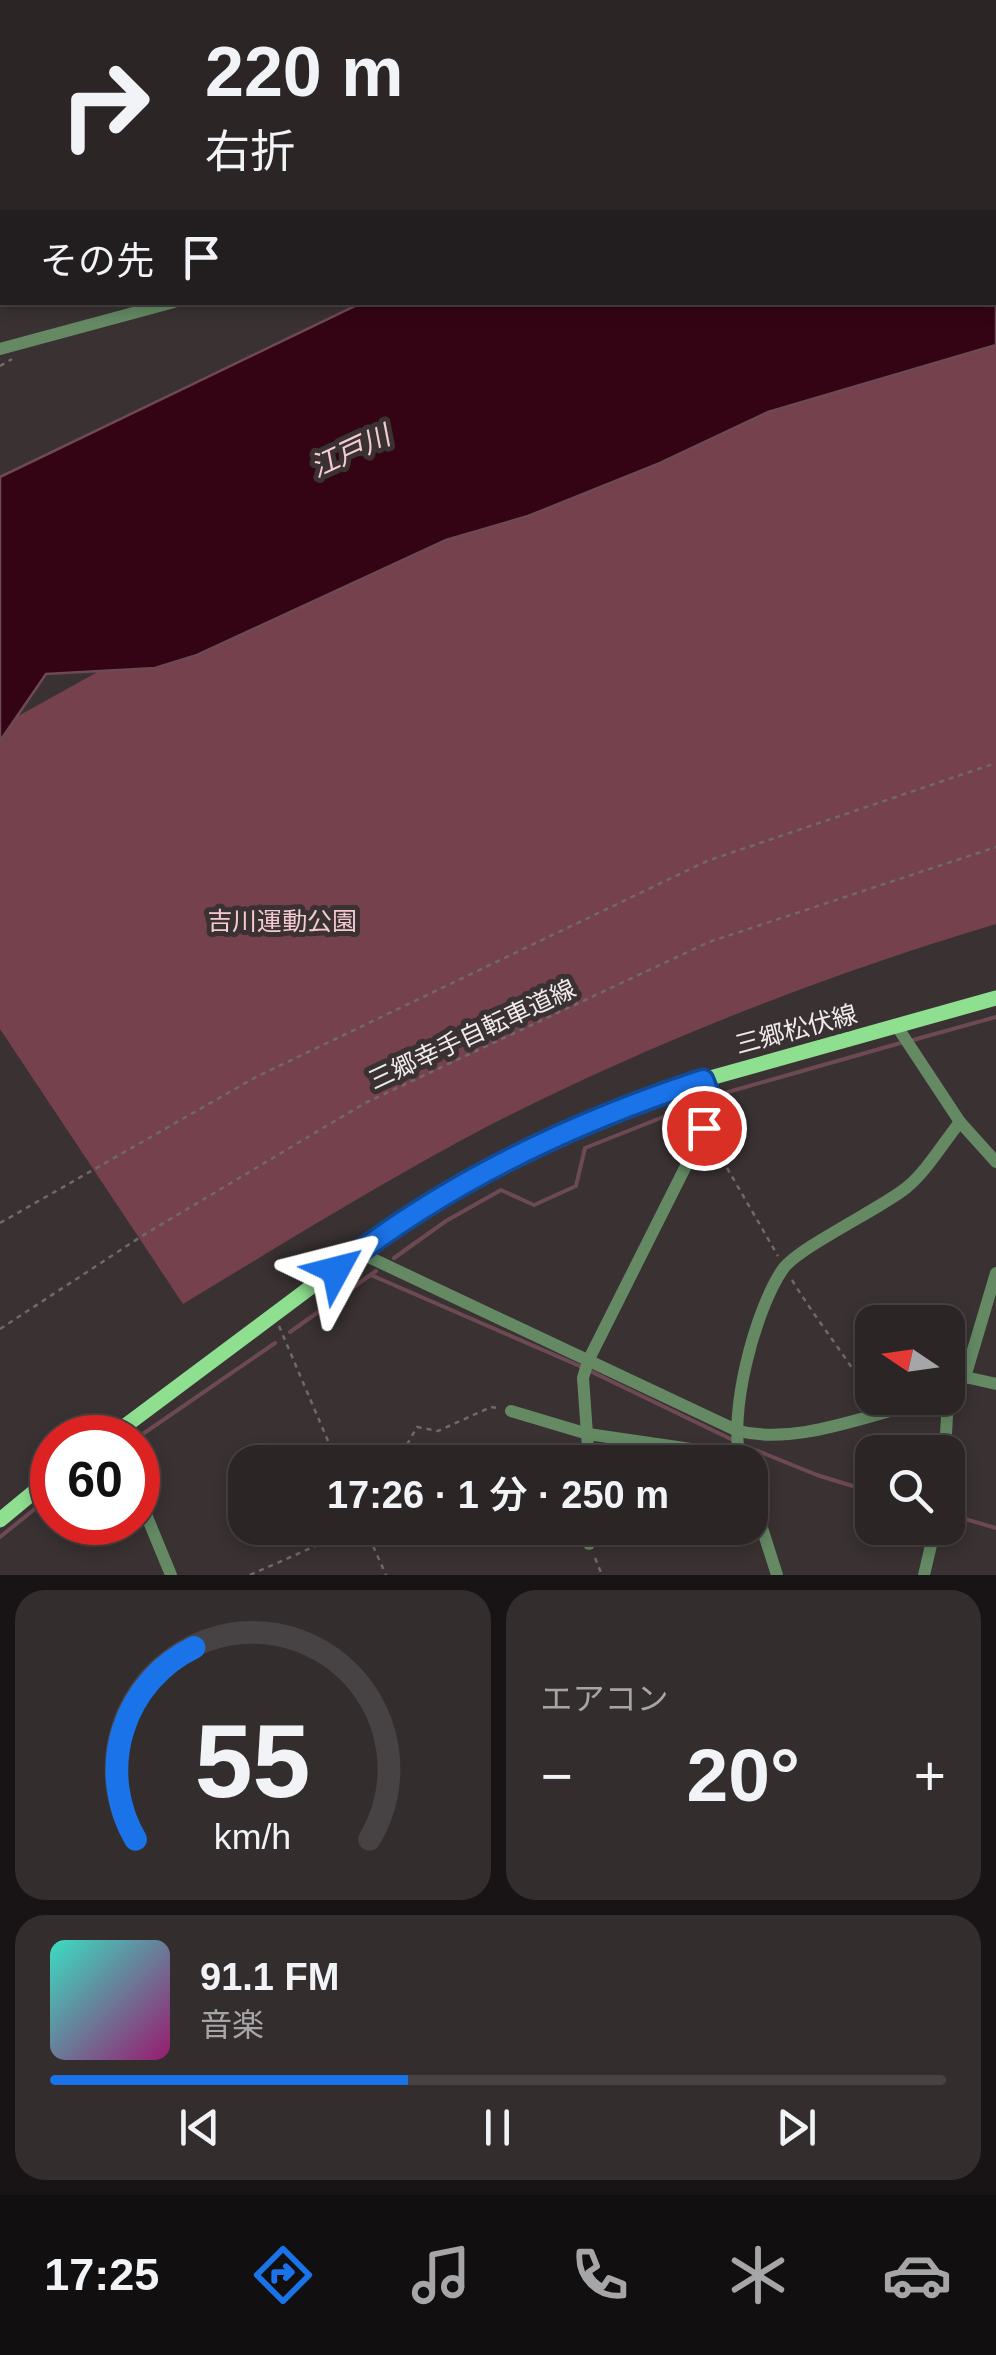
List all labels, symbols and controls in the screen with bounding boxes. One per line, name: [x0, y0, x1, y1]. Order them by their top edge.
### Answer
text: 220 m: [205, 33, 403, 111]
icon: right: [40, 40, 170, 170]
text: 右折: [205, 126, 295, 177]
icon: arrive: [174, 230, 229, 285]
text: その先: [40, 240, 154, 282]
water label: 江戸川: [306, 418, 398, 483]
park label: 吉川運動公園: [207, 907, 357, 935]
street label: 三郷幸手自転車道線: [364, 974, 580, 1094]
street label: 三郷松伏線: [732, 999, 860, 1059]
pin: [662, 1086, 747, 1171]
icon: arrive: [677, 1101, 732, 1156]
position arrow: [284, 1218, 388, 1322]
north arrow: [855, 1305, 965, 1415]
map controls: [855, 1305, 965, 1545]
speed limit sign: 60: [30, 1415, 160, 1545]
button: search: [855, 1435, 965, 1545]
text: 17:26 · 1 分 · 250 m: [327, 1474, 669, 1516]
text: エアコン: [541, 1681, 669, 1717]
text: 55: [195, 1703, 311, 1819]
text: 20°: [687, 1733, 800, 1817]
text: −: [541, 1745, 573, 1807]
text: +: [914, 1745, 946, 1807]
text: km/h: [214, 1817, 291, 1857]
text: 91.1 FM: [200, 1956, 339, 1998]
text: 音楽: [200, 2007, 264, 2043]
icon: previous: [172, 2100, 227, 2155]
icon: pause: [470, 2100, 525, 2155]
icon: next: [769, 2100, 824, 2155]
icon: directions: [248, 2240, 318, 2310]
icon: music: [406, 2240, 476, 2310]
icon: phone: [565, 2240, 635, 2310]
icon: climate: [723, 2240, 793, 2310]
icon: car: [882, 2240, 952, 2310]
text: 17:25: [44, 2249, 159, 2300]

